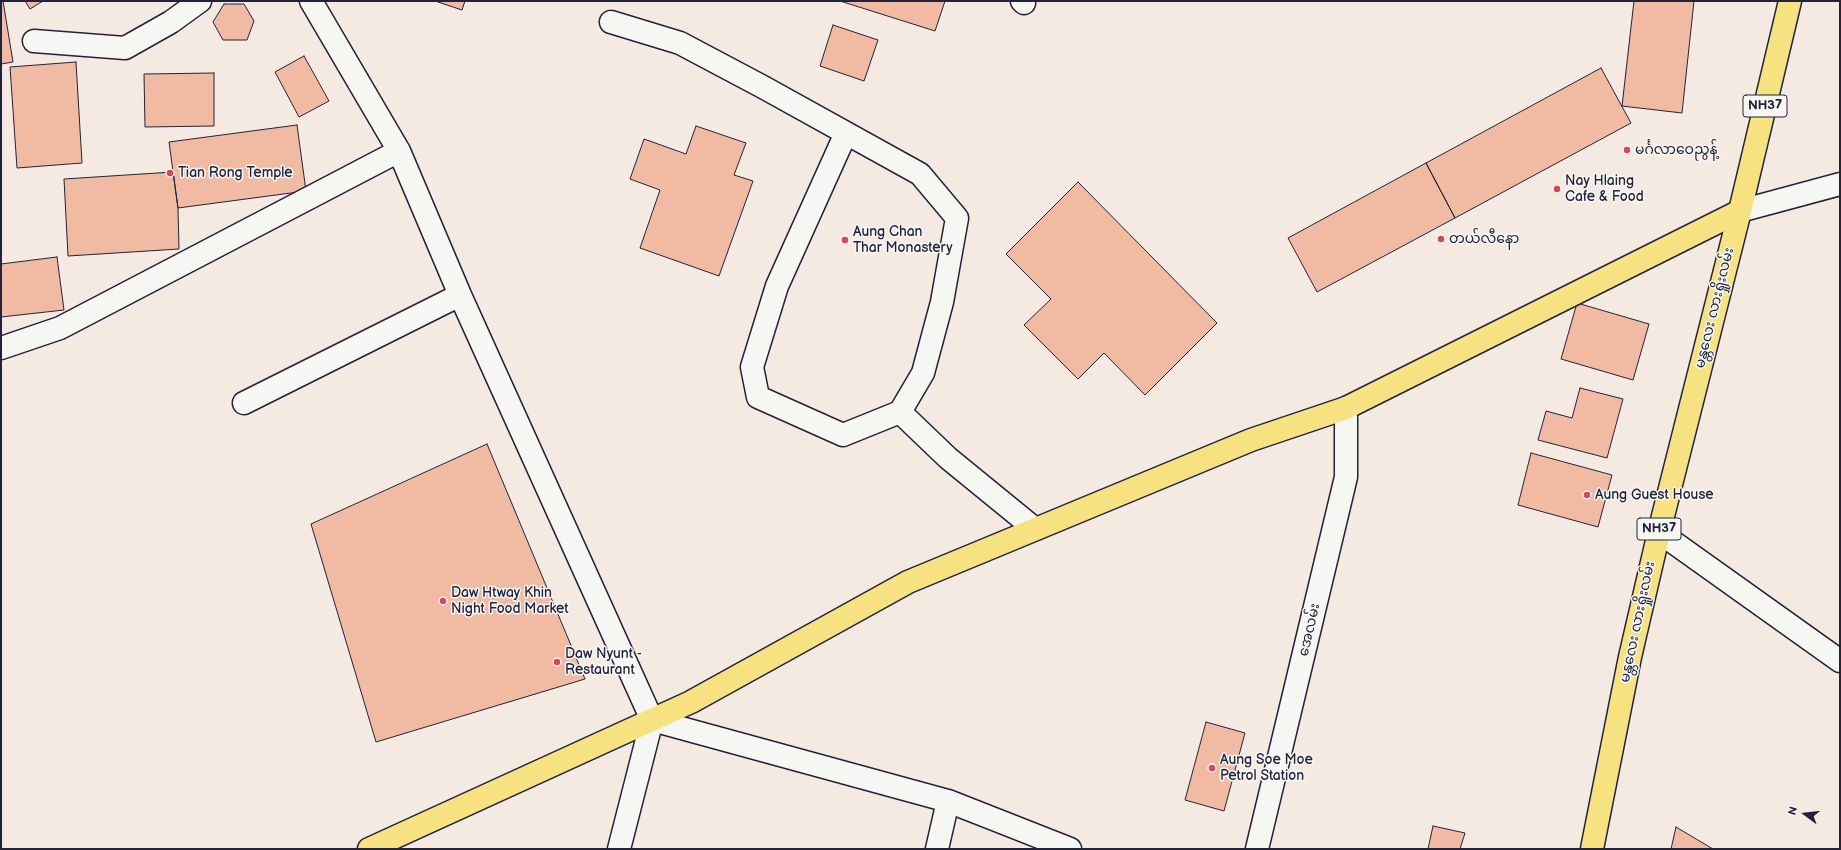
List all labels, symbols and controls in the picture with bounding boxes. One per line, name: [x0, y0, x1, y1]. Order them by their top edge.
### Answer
road number: NH37: [1743, 95, 1787, 117]
place label: မင်္ဂလာဝေညွန့်: [1635, 142, 1718, 158]
marker: မင်္ဂလာဝေညွန့်: [1622, 145, 1632, 155]
place label: Tian Rong Temple: [178, 165, 293, 181]
marker: Tian Rong Temple: [165, 168, 175, 178]
place label: Nay Hlaing Cafe & Food: [1565, 173, 1644, 206]
marker: Nay Hlaing Cafe & Food: [1552, 184, 1562, 194]
place label: Aung Chan Thar Monastery: [853, 224, 953, 256]
place label: တယ်လီနော: [1449, 231, 1519, 247]
marker: တယ်လီနော: [1436, 234, 1446, 244]
marker: Aung Chan Thar Monastery: [840, 235, 850, 245]
street label: မန္တလေး လားရှိုးလမ်း: [1692, 246, 1738, 370]
place label: Aung Guest House: [1595, 487, 1714, 503]
marker: Aung Guest House: [1582, 490, 1592, 500]
road number: NH37: [1637, 518, 1681, 540]
street label: မန္တလေး လားရှိုးလမ်း: [1617, 560, 1659, 684]
place label: Daw Htway Khin Night Food Market: [451, 585, 569, 618]
marker: Daw Htway Khin Night Food Market: [438, 596, 448, 606]
street label: အေလမ်း: [1296, 602, 1324, 658]
place label: Daw Nyunt - Restaurant: [565, 646, 642, 678]
marker: Daw Nyunt - Restaurant: [552, 657, 562, 667]
place label: Aung Soe Moe Petrol Station: [1220, 752, 1313, 784]
marker: Aung Soe Moe Petrol Station: [1207, 763, 1217, 773]
north arrow: [1785, 794, 1825, 834]
text: N: [1786, 805, 1800, 816]

